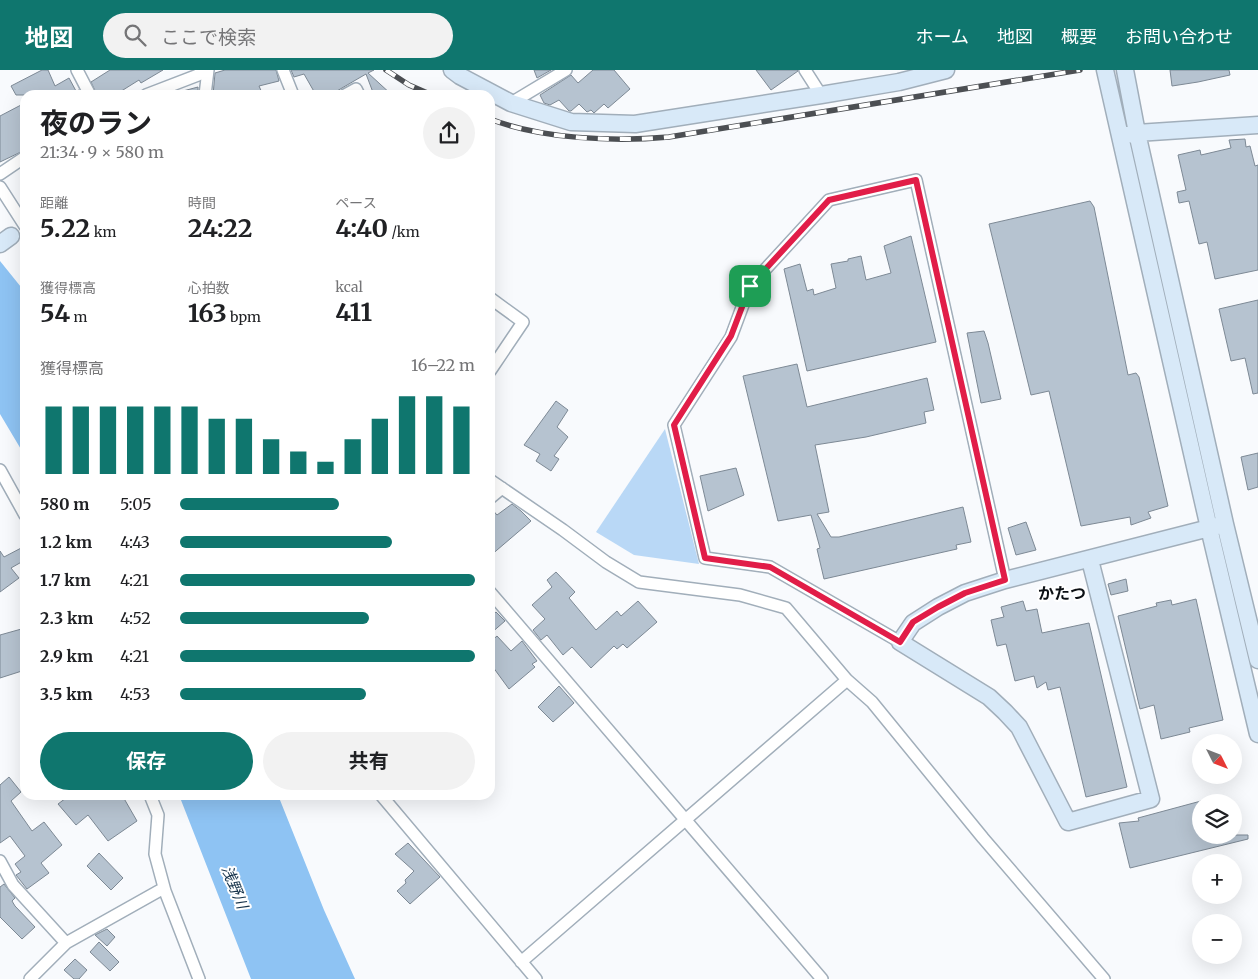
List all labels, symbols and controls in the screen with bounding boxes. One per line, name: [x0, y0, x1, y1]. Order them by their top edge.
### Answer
search box: [103, 13, 453, 58]
icon: search: [121, 21, 149, 49]
text: 地図: [25, 22, 73, 53]
text: ここで検索: [161, 25, 256, 49]
text: ホーム: [916, 25, 969, 48]
text: 地図: [997, 25, 1033, 48]
text: 概要: [1061, 25, 1097, 48]
text: お問い合わせ: [1125, 25, 1233, 48]
text: 夜のラン: [40, 105, 152, 141]
button: share: [423, 107, 475, 159]
text: 21:34 · 9 × 580 m: [40, 142, 164, 162]
text: 距離: [40, 194, 68, 212]
text: 時間: [188, 194, 216, 212]
text: ペース: [335, 194, 377, 212]
text: 5.22: [40, 212, 90, 244]
text: 24:22: [188, 212, 252, 244]
text: 4:40: [335, 212, 388, 244]
text: km: [90, 223, 116, 241]
text: /km: [388, 223, 420, 241]
pin: [729, 265, 771, 307]
icon: arrive: [736, 272, 764, 300]
text: kcal: [335, 278, 363, 296]
text: 獲得標高: [40, 279, 96, 297]
text: 心拍数: [188, 279, 230, 297]
text: 411: [335, 296, 372, 328]
text: 54: [40, 297, 70, 329]
text: 163: [188, 297, 227, 329]
text: m: [70, 308, 87, 326]
text: bpm: [227, 308, 261, 326]
text: 16–22 m: [411, 355, 475, 375]
text: 獲得標高: [40, 358, 104, 378]
text: 580 m: [40, 494, 89, 514]
text: 5:05: [120, 494, 152, 514]
text: 1.2 km: [40, 532, 92, 552]
text: 4:43: [120, 532, 150, 552]
text: 1.7 km: [40, 570, 91, 590]
text: 4:21: [120, 570, 149, 590]
district label: かたつ: [1038, 583, 1086, 603]
text: 2.3 km: [40, 608, 93, 628]
text: 4:52: [120, 608, 151, 628]
text: 2.9 km: [40, 646, 93, 666]
text: 4:21: [120, 646, 149, 666]
text: 3.5 km: [40, 684, 93, 704]
text: 4:53: [120, 684, 150, 704]
button: 保存: [40, 732, 253, 790]
button: 共有: [263, 732, 475, 790]
north arrow: [1192, 734, 1242, 784]
map controls: [1192, 734, 1242, 964]
button: layers: [1192, 794, 1242, 844]
button: +: [1192, 854, 1242, 904]
water label: 浅野川: [218, 863, 253, 913]
button: −: [1192, 914, 1242, 964]

